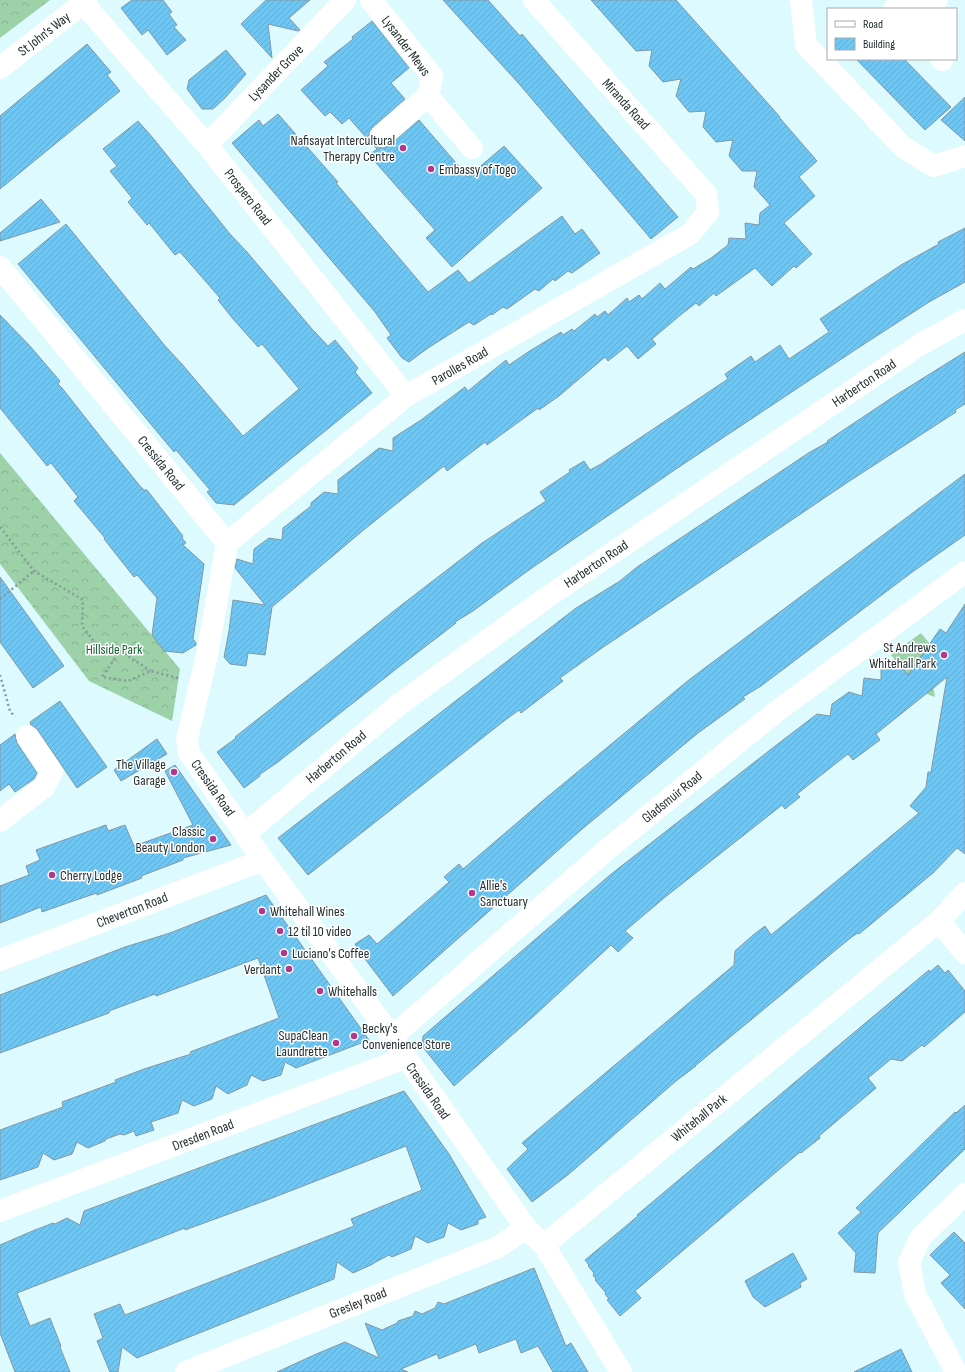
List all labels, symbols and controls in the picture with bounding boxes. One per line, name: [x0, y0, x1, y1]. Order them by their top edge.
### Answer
street label: St John's Way: [15, 8, 74, 60]
legend: [827, 8, 957, 60]
street label: Lysander Mews: [378, 12, 434, 80]
text: Road: [863, 17, 883, 32]
text: Building: [863, 37, 895, 52]
street label: Lysander Grove: [245, 41, 307, 105]
street label: Miranda Road: [599, 75, 653, 133]
place label: Nafisayat Intercultural Therapy Centre: [291, 132, 395, 165]
marker: Nafisayat Intercultural Therapy Centre: [398, 143, 408, 153]
place label: Embassy of Togo: [439, 161, 517, 178]
marker: Embassy of Togo: [426, 164, 436, 174]
street label: Prospero Road: [221, 165, 275, 229]
street label: Parolles Road: [429, 343, 491, 389]
street label: Harberton Road: [829, 355, 899, 411]
street label: Cressida Road: [134, 432, 188, 494]
street label: Harberton Road: [561, 536, 631, 592]
place label: St Andrews Whitehall Park: [869, 639, 937, 672]
park label: Hillside Park: [86, 641, 143, 658]
marker: St Andrews Whitehall Park: [939, 650, 949, 660]
street label: Harberton Road: [302, 727, 370, 787]
place label: The Village Garage: [116, 756, 166, 789]
street label: Cressida Road: [187, 756, 239, 820]
marker: The Village Garage: [169, 767, 179, 777]
street label: Gladsmuir Road: [638, 767, 706, 827]
place label: Classic Beauty London: [136, 823, 205, 856]
marker: Classic Beauty London: [208, 834, 218, 844]
place label: Cherry Lodge: [60, 867, 122, 884]
marker: Cherry Lodge: [47, 870, 57, 880]
place label: Allie's Sanctuary: [479, 877, 529, 910]
marker: Allie's Sanctuary: [467, 888, 477, 898]
street label: Cheverton Road: [94, 889, 170, 931]
place label: Whitehall Wines: [270, 903, 345, 920]
marker: Whitehall Wines: [257, 906, 267, 916]
place label: 12 til 10 video: [288, 923, 352, 940]
marker: 12 til 10 video: [275, 926, 285, 936]
place label: Luciano's Coffee: [292, 945, 369, 962]
marker: Luciano's Coffee: [279, 948, 289, 958]
place label: Verdant: [244, 961, 281, 978]
marker: Verdant: [284, 964, 294, 974]
place label: Whitehalls: [328, 983, 377, 1000]
marker: Whitehalls: [315, 986, 325, 996]
place label: Becky's Convenience Store: [362, 1020, 450, 1053]
place label: SupaClean Laundrette: [276, 1027, 328, 1060]
marker: Becky's Convenience Store: [349, 1031, 359, 1041]
marker: SupaClean Laundrette: [331, 1038, 341, 1048]
street label: Cressida Road: [402, 1059, 454, 1123]
street label: Whitehall Park: [668, 1090, 731, 1146]
street label: Dresden Road: [170, 1115, 236, 1154]
street label: Gresley Road: [327, 1284, 389, 1322]

